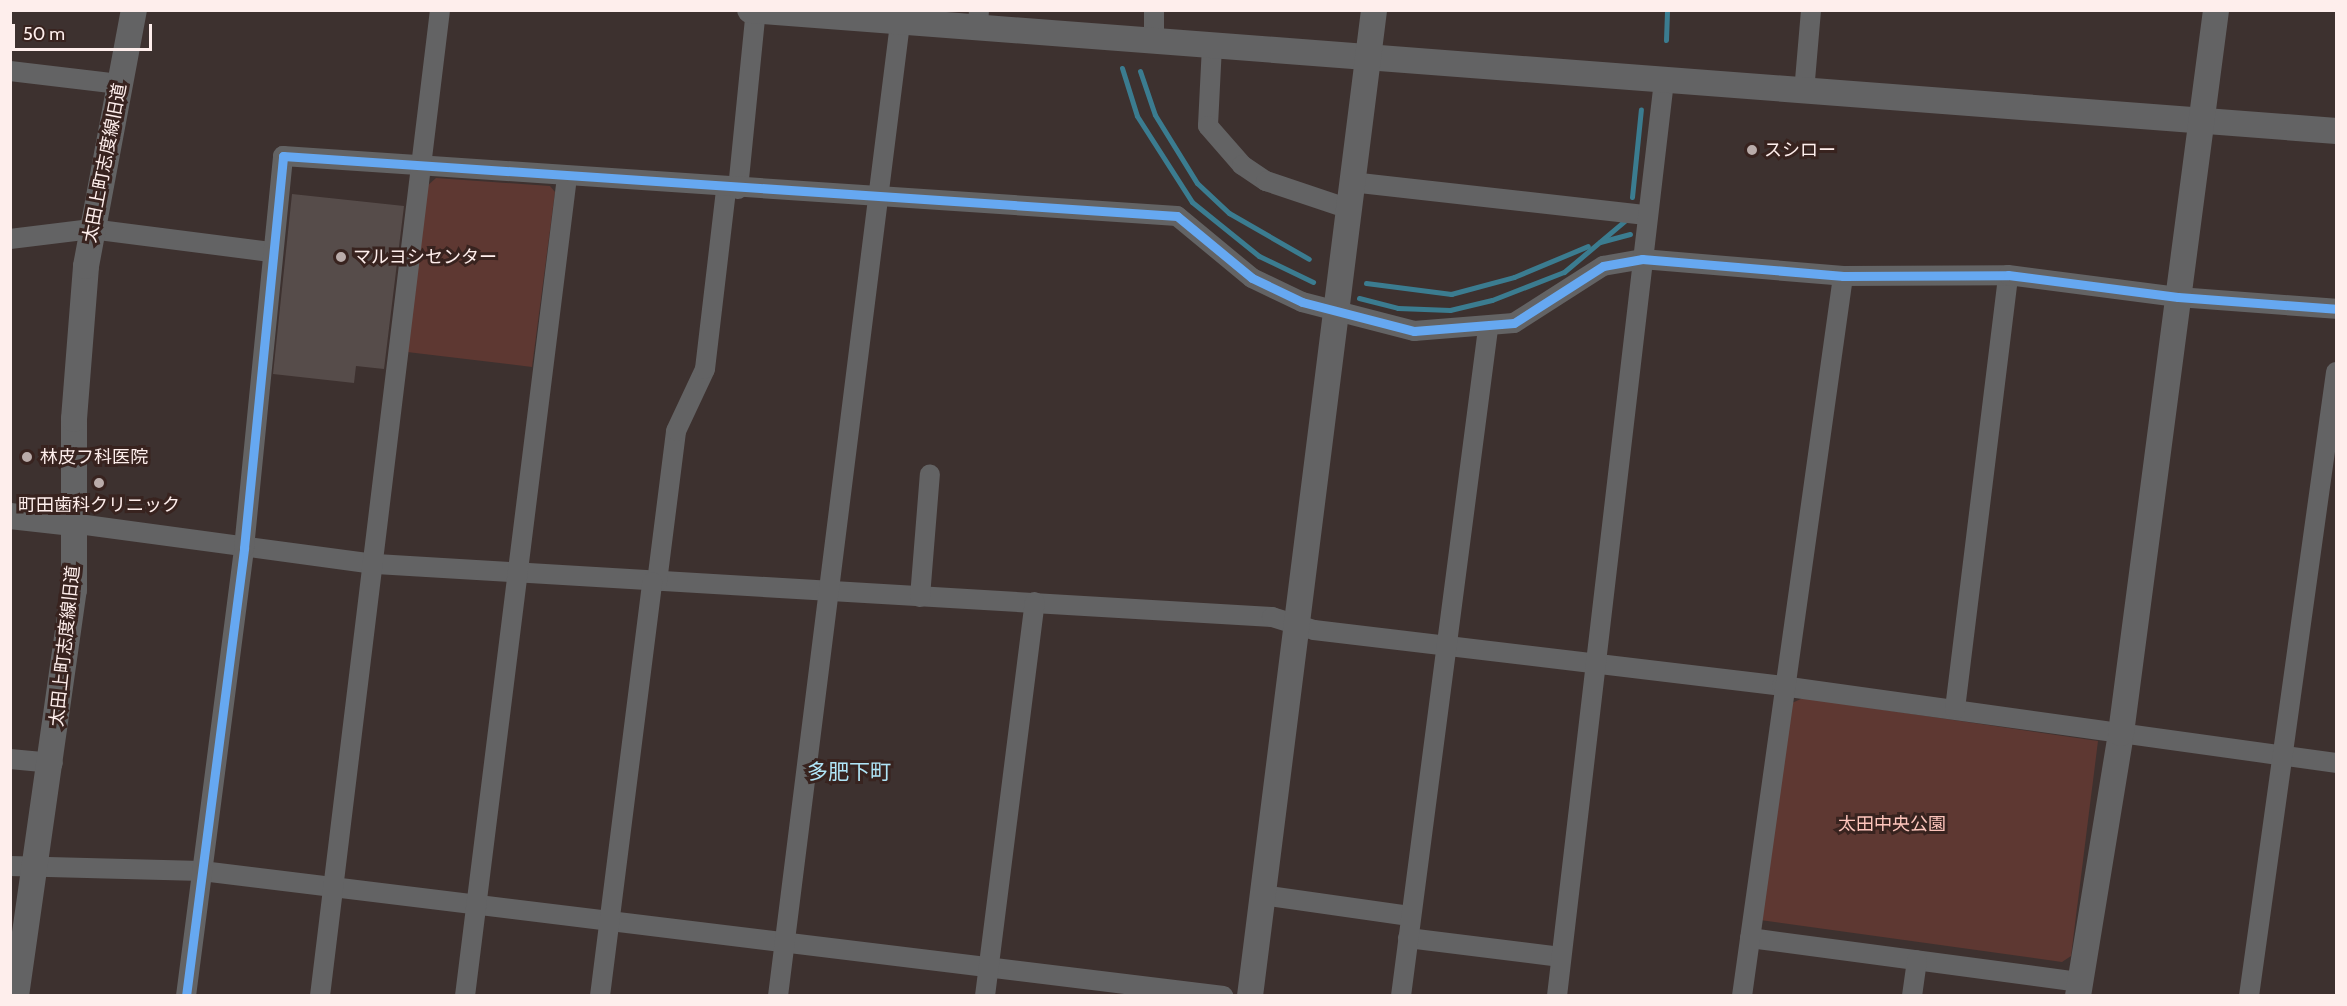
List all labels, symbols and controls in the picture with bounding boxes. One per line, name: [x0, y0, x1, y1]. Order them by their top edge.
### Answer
scale bar: [15, 12, 154, 50]
text: 50 m: [23, 23, 65, 45]
street label: 太田上町志度線旧道: [79, 81, 131, 245]
place label: スシロー: [1764, 139, 1836, 161]
marker: スシロー: [1745, 143, 1759, 157]
place label: マルヨシセンター: [353, 246, 497, 268]
marker: マルヨシセンター: [334, 250, 348, 264]
place label: 林皮フ科医院: [40, 446, 148, 468]
marker: 林皮フ科医院: [18, 448, 36, 466]
marker: 町田歯科クリニック: [90, 474, 108, 492]
place label: 町田歯科クリニック: [18, 494, 180, 516]
street label: 太田上町志度線旧道: [46, 564, 84, 728]
district label: 多肥下町: [807, 759, 891, 785]
park label: 太田中央公園: [1838, 813, 1946, 835]

